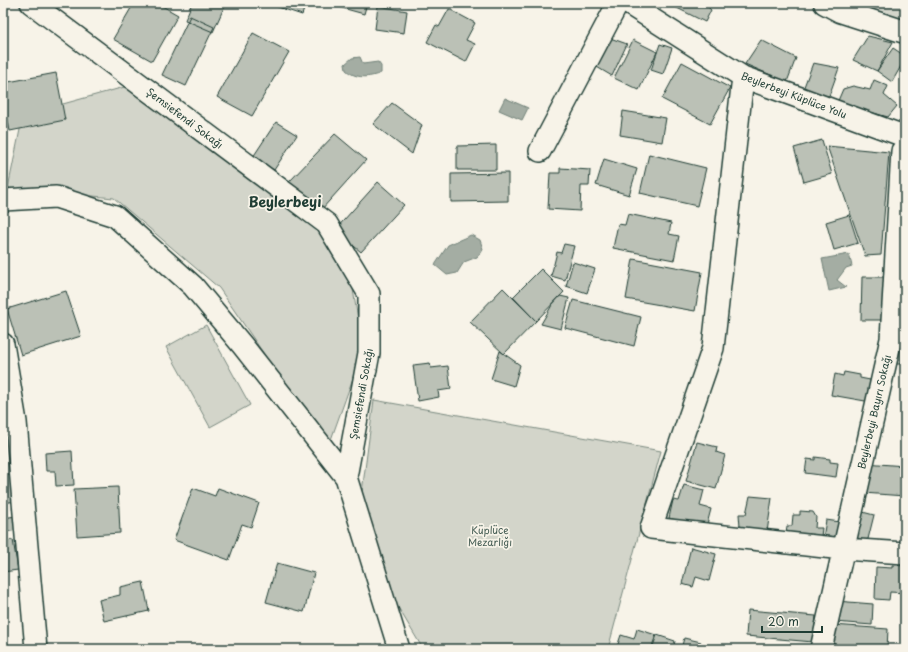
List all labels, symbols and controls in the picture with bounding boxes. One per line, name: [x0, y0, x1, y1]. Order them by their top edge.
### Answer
street label: Beylerbeyi Küplüce Yolu: [739, 67, 849, 123]
street label: Şemsiefendi Sokağı: [144, 84, 227, 151]
district label: Beylerbeyi: [248, 191, 322, 212]
street label: Şemsiefendi Sokağı: [345, 347, 376, 441]
street label: Beylerbeyi Bayırı Sokağı: [853, 353, 895, 471]
park label: Küplüce Mezarlığı: [468, 522, 512, 549]
scale bar: [762, 608, 822, 634]
text: 20 m: [768, 612, 799, 630]

